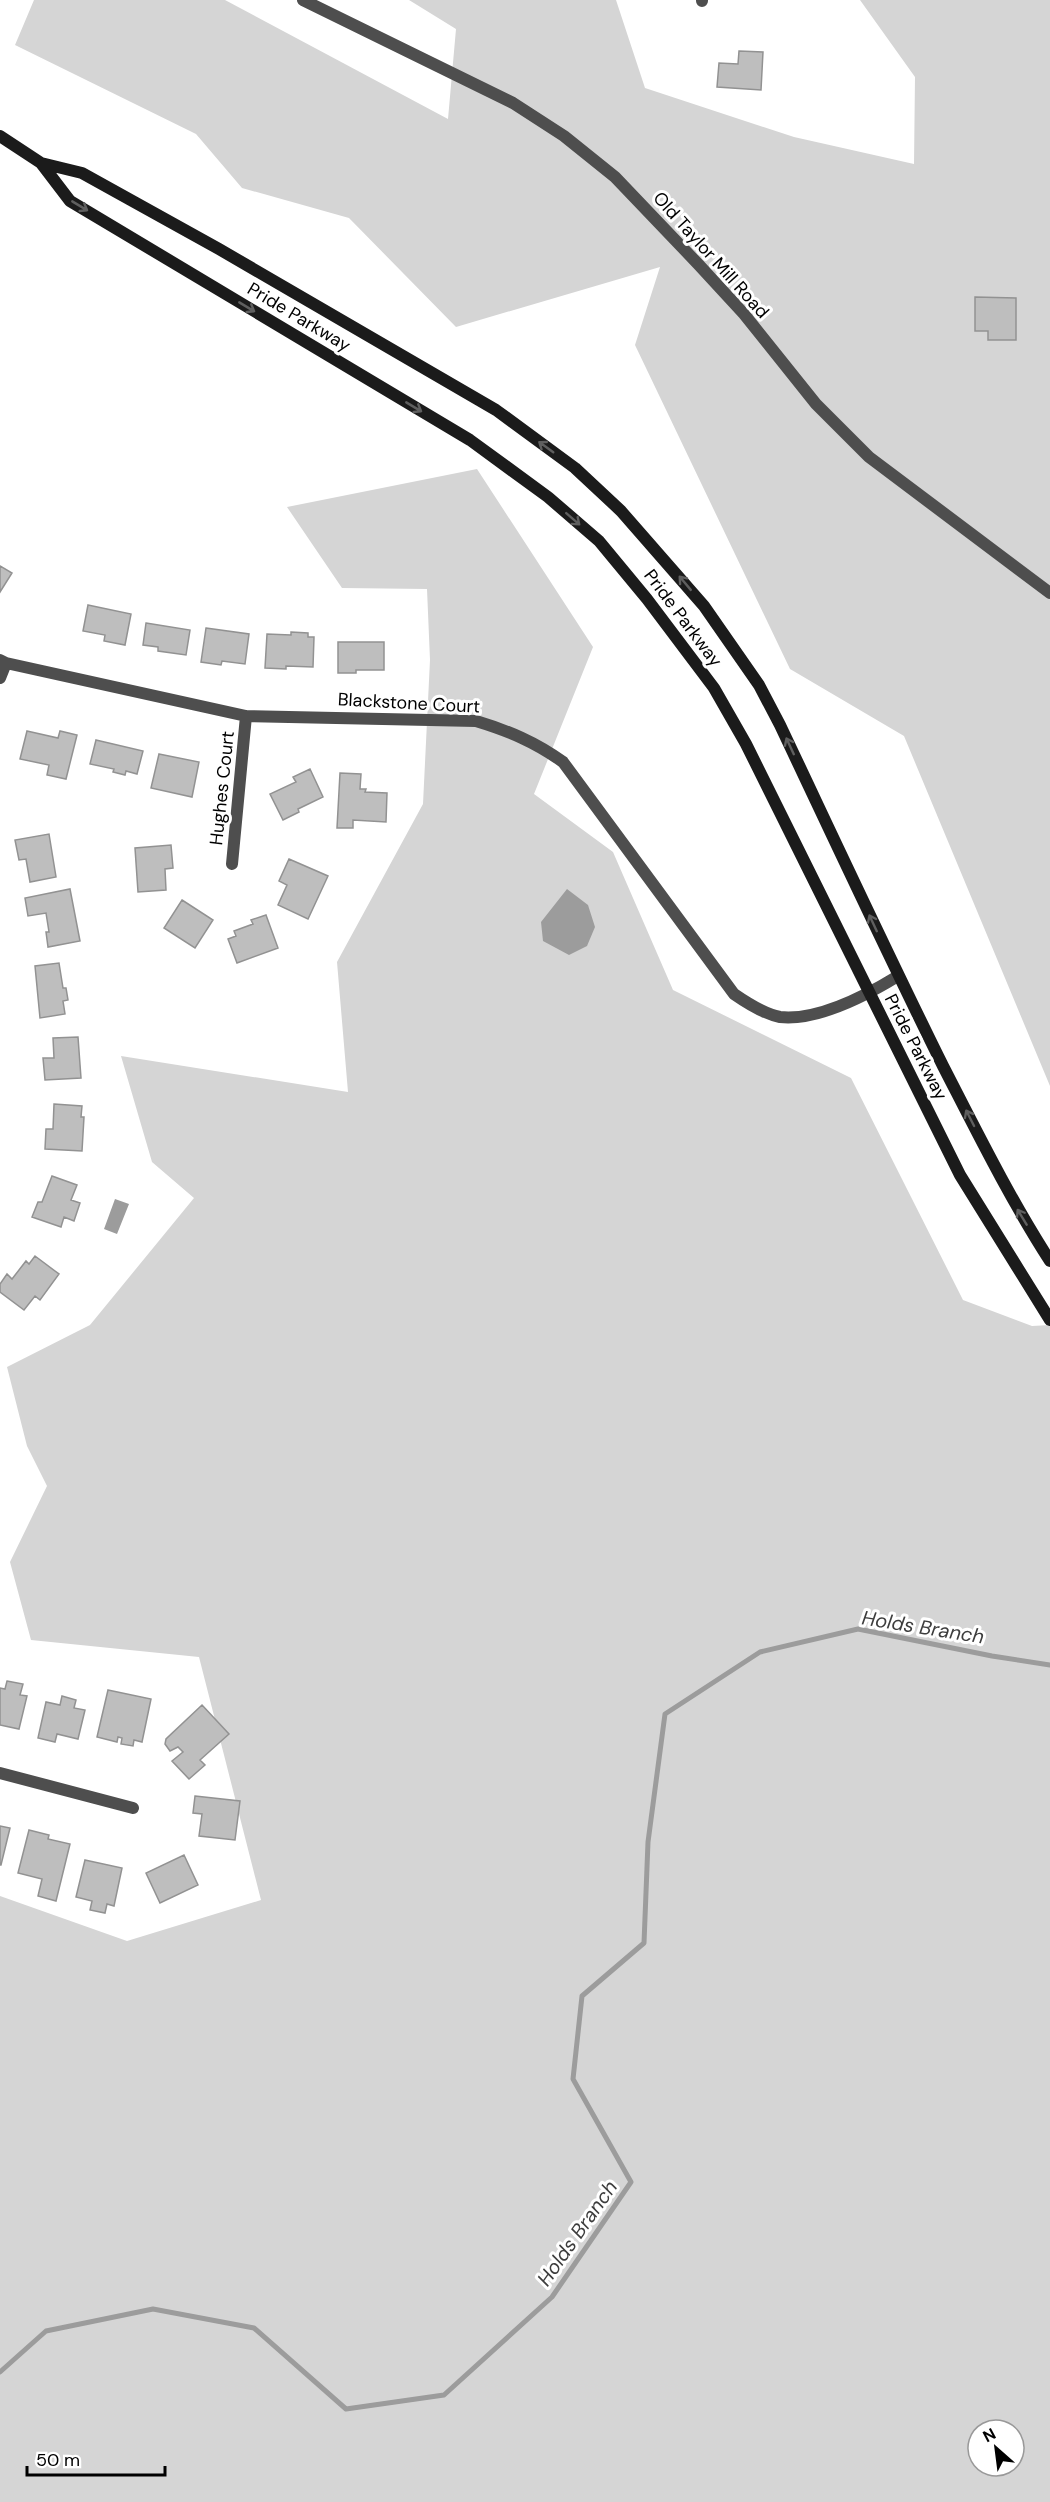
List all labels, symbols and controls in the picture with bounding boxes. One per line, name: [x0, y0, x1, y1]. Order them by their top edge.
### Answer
street label: Old Taylor Mill Road: [648, 187, 774, 323]
one-way arrow: [71, 201, 88, 213]
street label: Pride Parkway: [243, 277, 355, 357]
one-way arrow: [237, 302, 255, 313]
one-way arrow: [405, 401, 422, 413]
one-way arrow: [538, 441, 554, 453]
one-way arrow: [565, 512, 581, 525]
street label: Pride Parkway: [638, 564, 728, 672]
one-way arrow: [678, 575, 691, 591]
street label: Blackstone Court: [337, 687, 481, 719]
street label: Hughes Court: [204, 730, 240, 846]
one-way arrow: [784, 738, 796, 756]
one-way arrow: [867, 914, 878, 932]
street label: Pride Parkway: [879, 990, 953, 1104]
one-way arrow: [964, 1110, 975, 1128]
one-way arrow: [1015, 1209, 1027, 1226]
water label: Holds Branch: [860, 1605, 986, 1649]
water label: Holds Branch: [531, 2175, 623, 2291]
north arrow: [966, 2418, 1026, 2478]
text: N: [979, 2423, 999, 2447]
scale bar: [27, 2439, 165, 2477]
text: 50 m: [36, 2448, 80, 2472]

